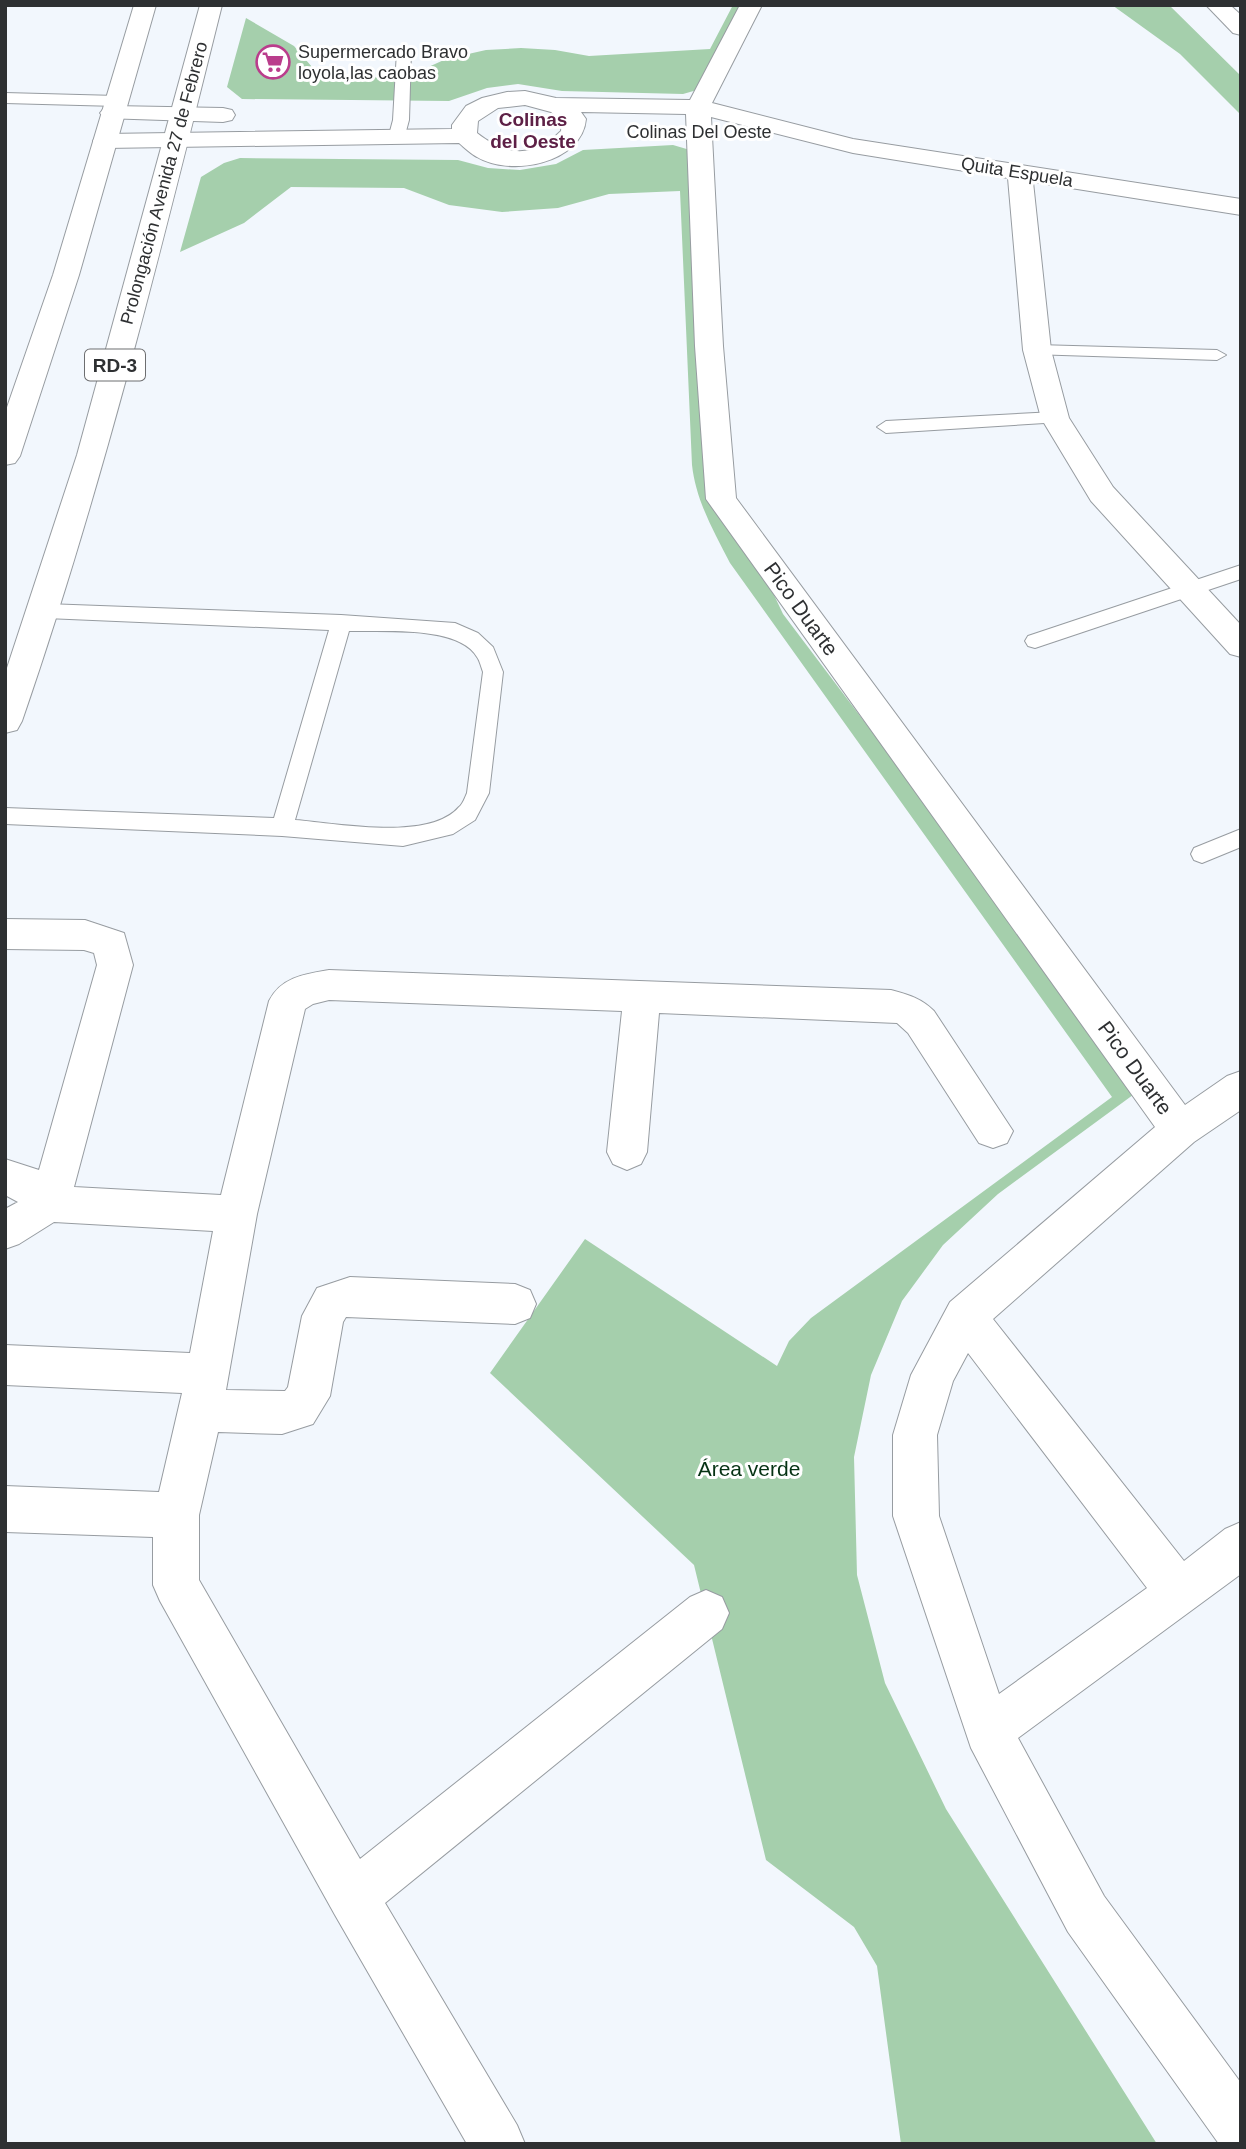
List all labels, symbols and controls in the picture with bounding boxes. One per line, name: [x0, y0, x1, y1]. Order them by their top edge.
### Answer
street label: Prolongación Avenida 27 de Febrero: [117, 39, 211, 327]
place label: Supermercado Bravo loyola,las caobas: [298, 42, 468, 83]
supermarket icon: Supermercado Bravo loyola,las caobas: [254, 43, 292, 81]
district label: Colinas del Oeste: [490, 109, 576, 152]
street label: Colinas Del Oeste: [626, 122, 772, 142]
street label: Quita Espuela: [960, 153, 1075, 191]
road number: RD-3: [85, 350, 145, 380]
street label: Pico Duarte: [760, 558, 843, 660]
street label: Pico Duarte: [1094, 1017, 1177, 1119]
park label: Área verde: [698, 1457, 800, 1480]

